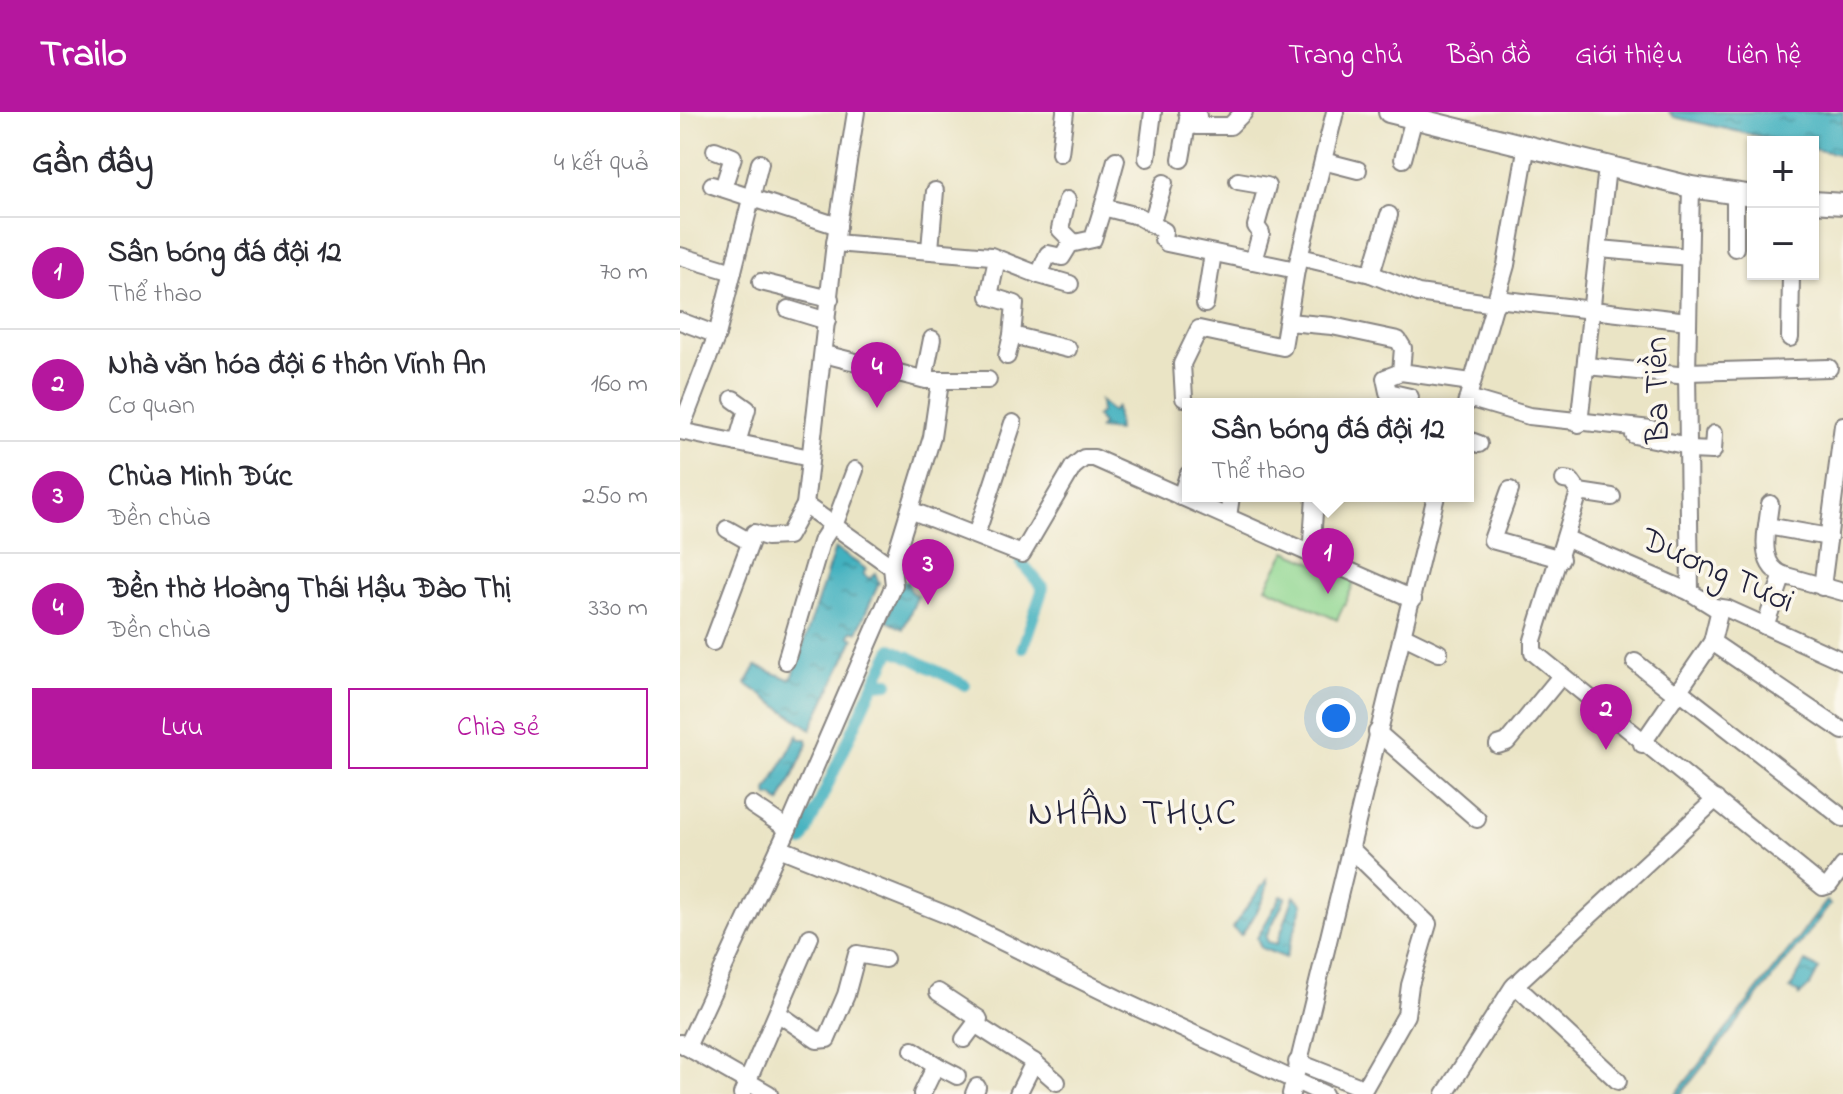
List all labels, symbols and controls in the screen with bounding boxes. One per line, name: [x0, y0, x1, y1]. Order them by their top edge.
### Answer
text: Trailo: [40, 28, 127, 84]
text: Trang chủ: [1288, 36, 1403, 77]
text: Bản đồ: [1447, 36, 1531, 77]
text: Giới thiệu: [1575, 36, 1682, 77]
text: Liên hệ: [1726, 36, 1803, 77]
map controls: [1747, 136, 1819, 280]
button: +: [1747, 136, 1819, 208]
text: Gần đây: [32, 139, 153, 189]
text: 4 kết quả: [554, 145, 648, 183]
button: −: [1747, 208, 1819, 280]
text: Sân bóng đá đội 12: [108, 232, 341, 276]
text: 1: [54, 254, 62, 292]
text: 70 m: [599, 254, 648, 292]
text: Thể thao: [108, 276, 202, 314]
street label: Ba Tiền: [1633, 336, 1685, 445]
pin: 4: [851, 342, 903, 408]
text: Nhà văn hóa đội 6 thôn Vĩnh An: [108, 344, 486, 388]
text: 2: [52, 366, 64, 404]
text: 160 m: [590, 366, 648, 404]
text: Cơ quan: [108, 388, 195, 426]
popup: [1182, 398, 1474, 502]
text: Sân bóng đá đội 12: [1211, 409, 1445, 453]
text: Thể thao: [1211, 453, 1305, 491]
text: Chùa Minh Đức: [108, 456, 292, 500]
text: 3: [53, 478, 63, 516]
text: 250 m: [582, 478, 648, 516]
text: Đền chùa: [108, 500, 211, 538]
street label: Dương Tươi: [1631, 516, 1802, 628]
pin: 1: [1302, 528, 1354, 594]
pin: 3: [902, 539, 954, 605]
text: Đền thờ Hoàng Thái Hậu Đào Thị: [108, 568, 511, 612]
text: 4: [53, 590, 63, 628]
text: 330 m: [589, 590, 648, 628]
text: Đền chùa: [108, 612, 211, 650]
pin: 2: [1580, 684, 1632, 750]
button: Lưu: [32, 688, 332, 769]
button: Chia sẻ: [348, 688, 648, 769]
your location: [1316, 698, 1356, 738]
district label: NHÂN THỤC: [1027, 787, 1239, 843]

